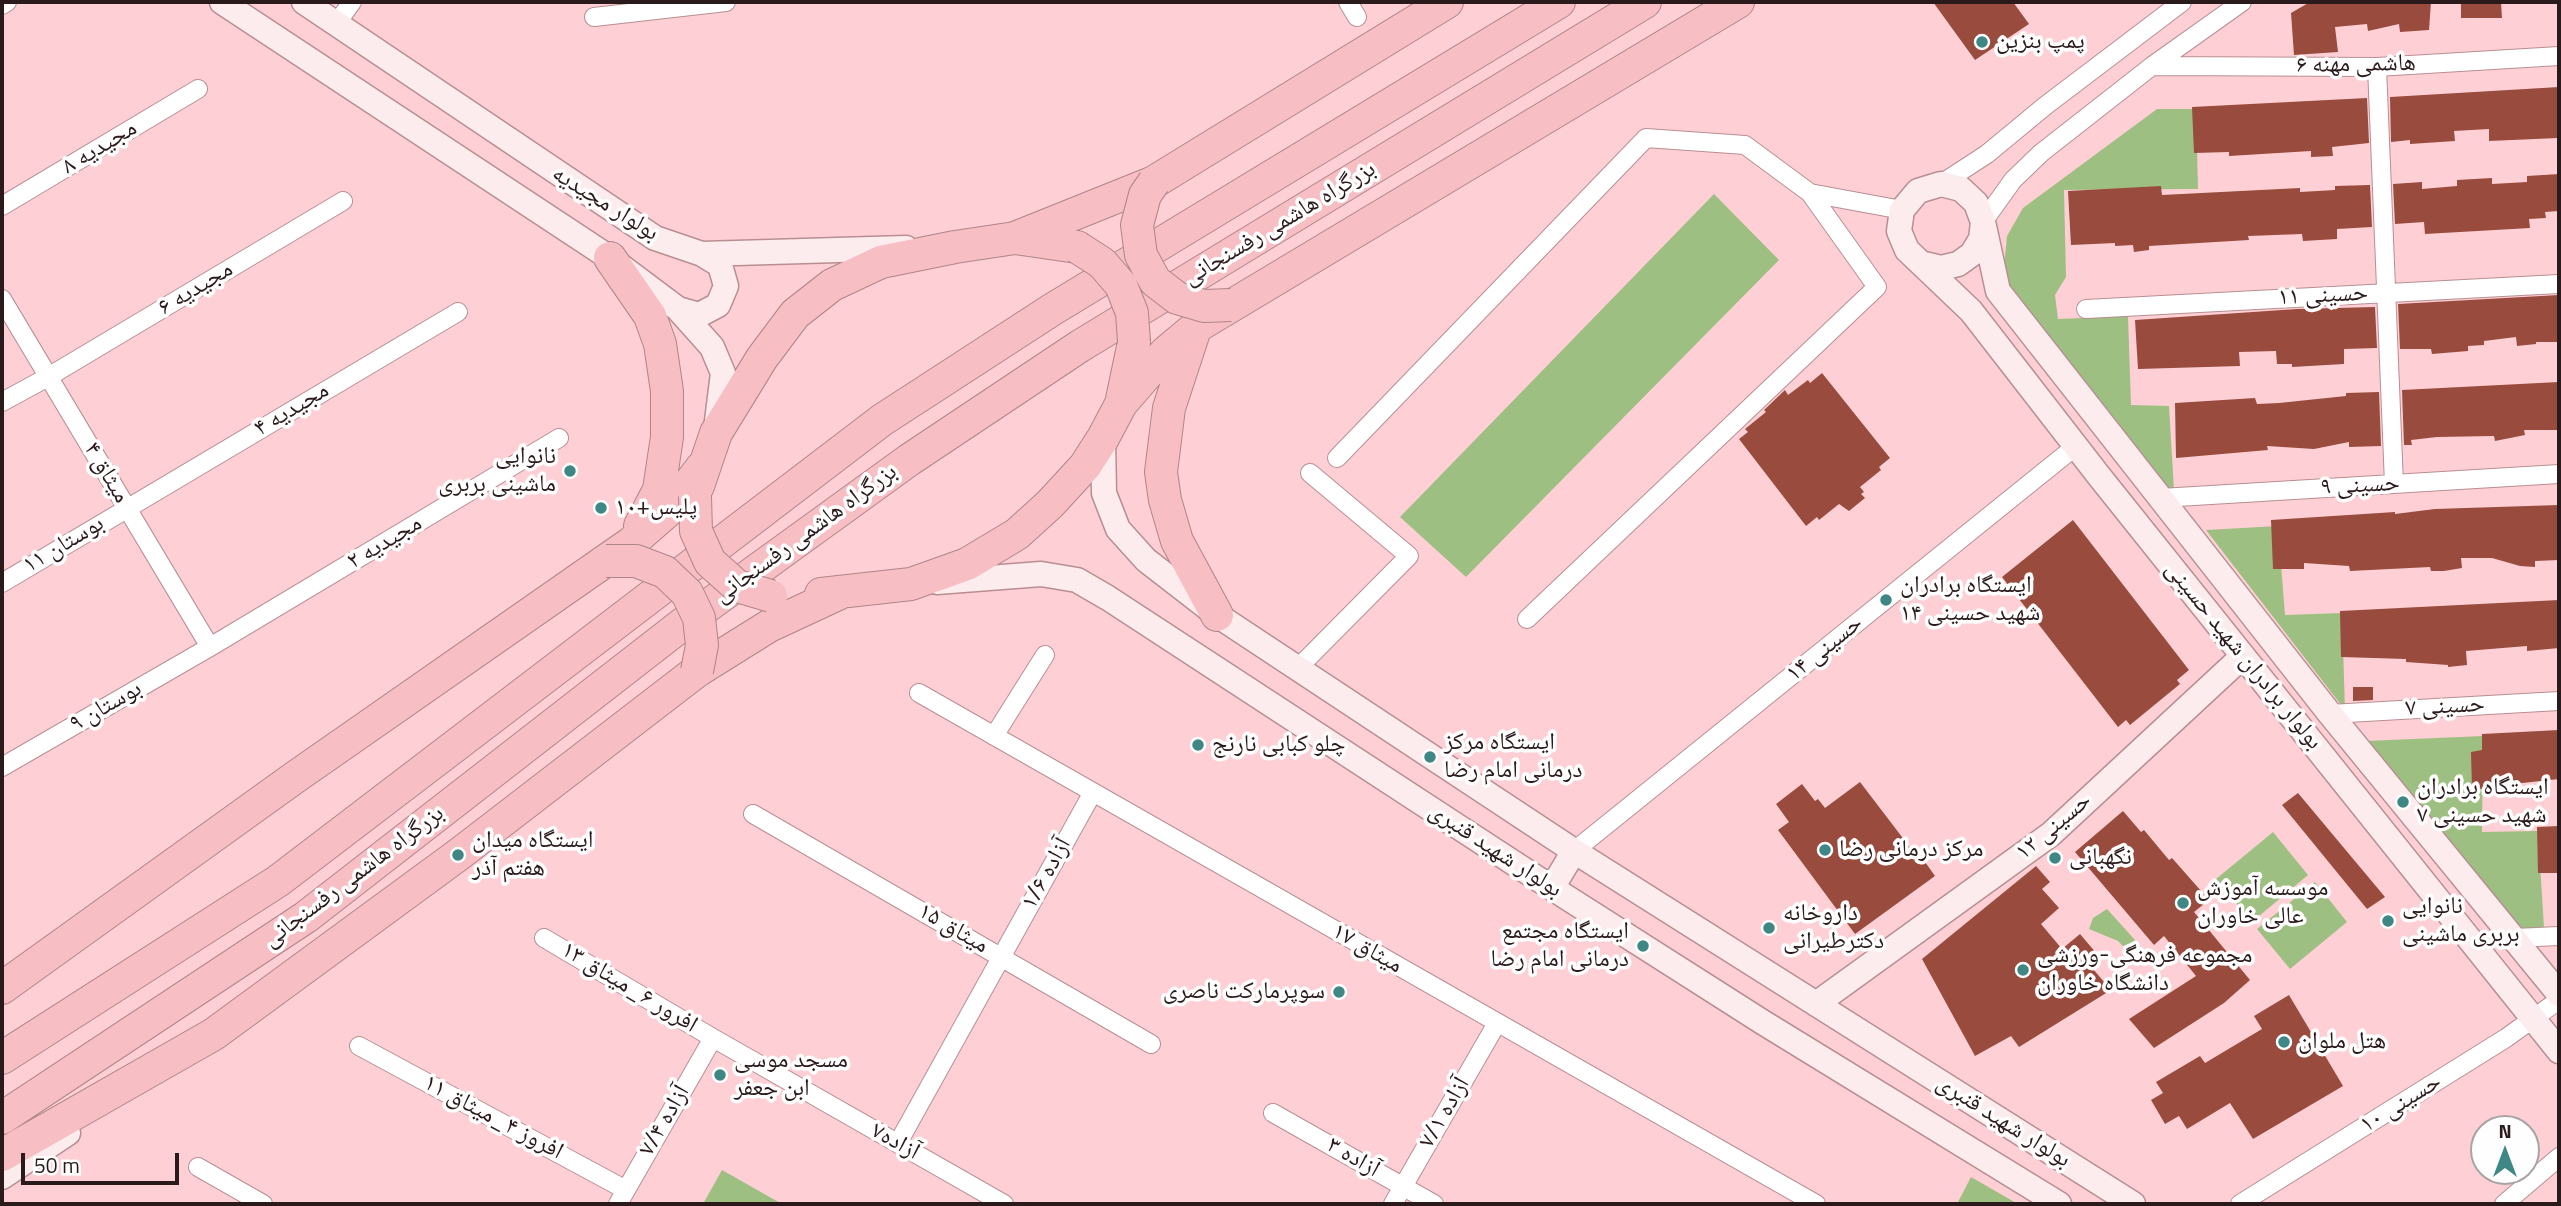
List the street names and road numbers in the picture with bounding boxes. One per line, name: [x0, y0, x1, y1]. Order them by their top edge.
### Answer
street label: هاشمی مهنه ۶: [2296, 50, 2416, 80]
street label: مجیدیه ۸: [57, 115, 143, 181]
street label: بزرگراه هاشمی رفسنجانی: [1179, 155, 1381, 293]
street label: بولوار مجیدیه: [546, 160, 664, 248]
street label: مجیدیه ۶: [153, 256, 239, 322]
street label: حسینی ۱۱: [2277, 279, 2369, 313]
street label: مجیدیه ۴: [249, 377, 335, 443]
street label: میثاق ۴: [77, 437, 135, 509]
street label: بزرگراه هاشمی رفسنجانی: [709, 458, 903, 610]
street label: حسینی ۹: [2320, 470, 2400, 502]
street label: بوستان ۱۱: [18, 510, 110, 580]
street label: مجیدیه ۲: [342, 510, 428, 576]
street label: بولوار برادران شهید حسینی: [2158, 556, 2328, 756]
street label: حسینی ۱۴: [1781, 609, 1869, 689]
street label: بوستان ۹: [65, 675, 147, 739]
street label: حسینی ۷: [2405, 691, 2485, 723]
street label: حسینی ۱۲: [2010, 787, 2098, 867]
street label: بولوار شهید قنبری: [1423, 797, 1567, 905]
street label: بزرگراه هاشمی رفسنجانی: [258, 800, 450, 954]
street label: آزاده ۱/۶: [1016, 833, 1078, 915]
street label: میثاق ۱۵: [913, 897, 993, 961]
street label: میثاق ۱۷: [1327, 917, 1407, 981]
street label: افرور ۶_میثاق ۱۳: [556, 936, 702, 1040]
street label: حسینی ۱۰: [2355, 1068, 2447, 1140]
street label: افروز ۴_میثاق ۱۱: [418, 1069, 568, 1167]
street label: بولوار شهید قنبری: [1930, 1069, 2076, 1175]
street label: آزاده ۷/۱: [1413, 1072, 1477, 1154]
street label: آزاده ۷/۴: [633, 1080, 697, 1162]
street label: آزاده۷: [866, 1117, 924, 1167]
street label: آزاده ۳: [1321, 1131, 1385, 1185]

